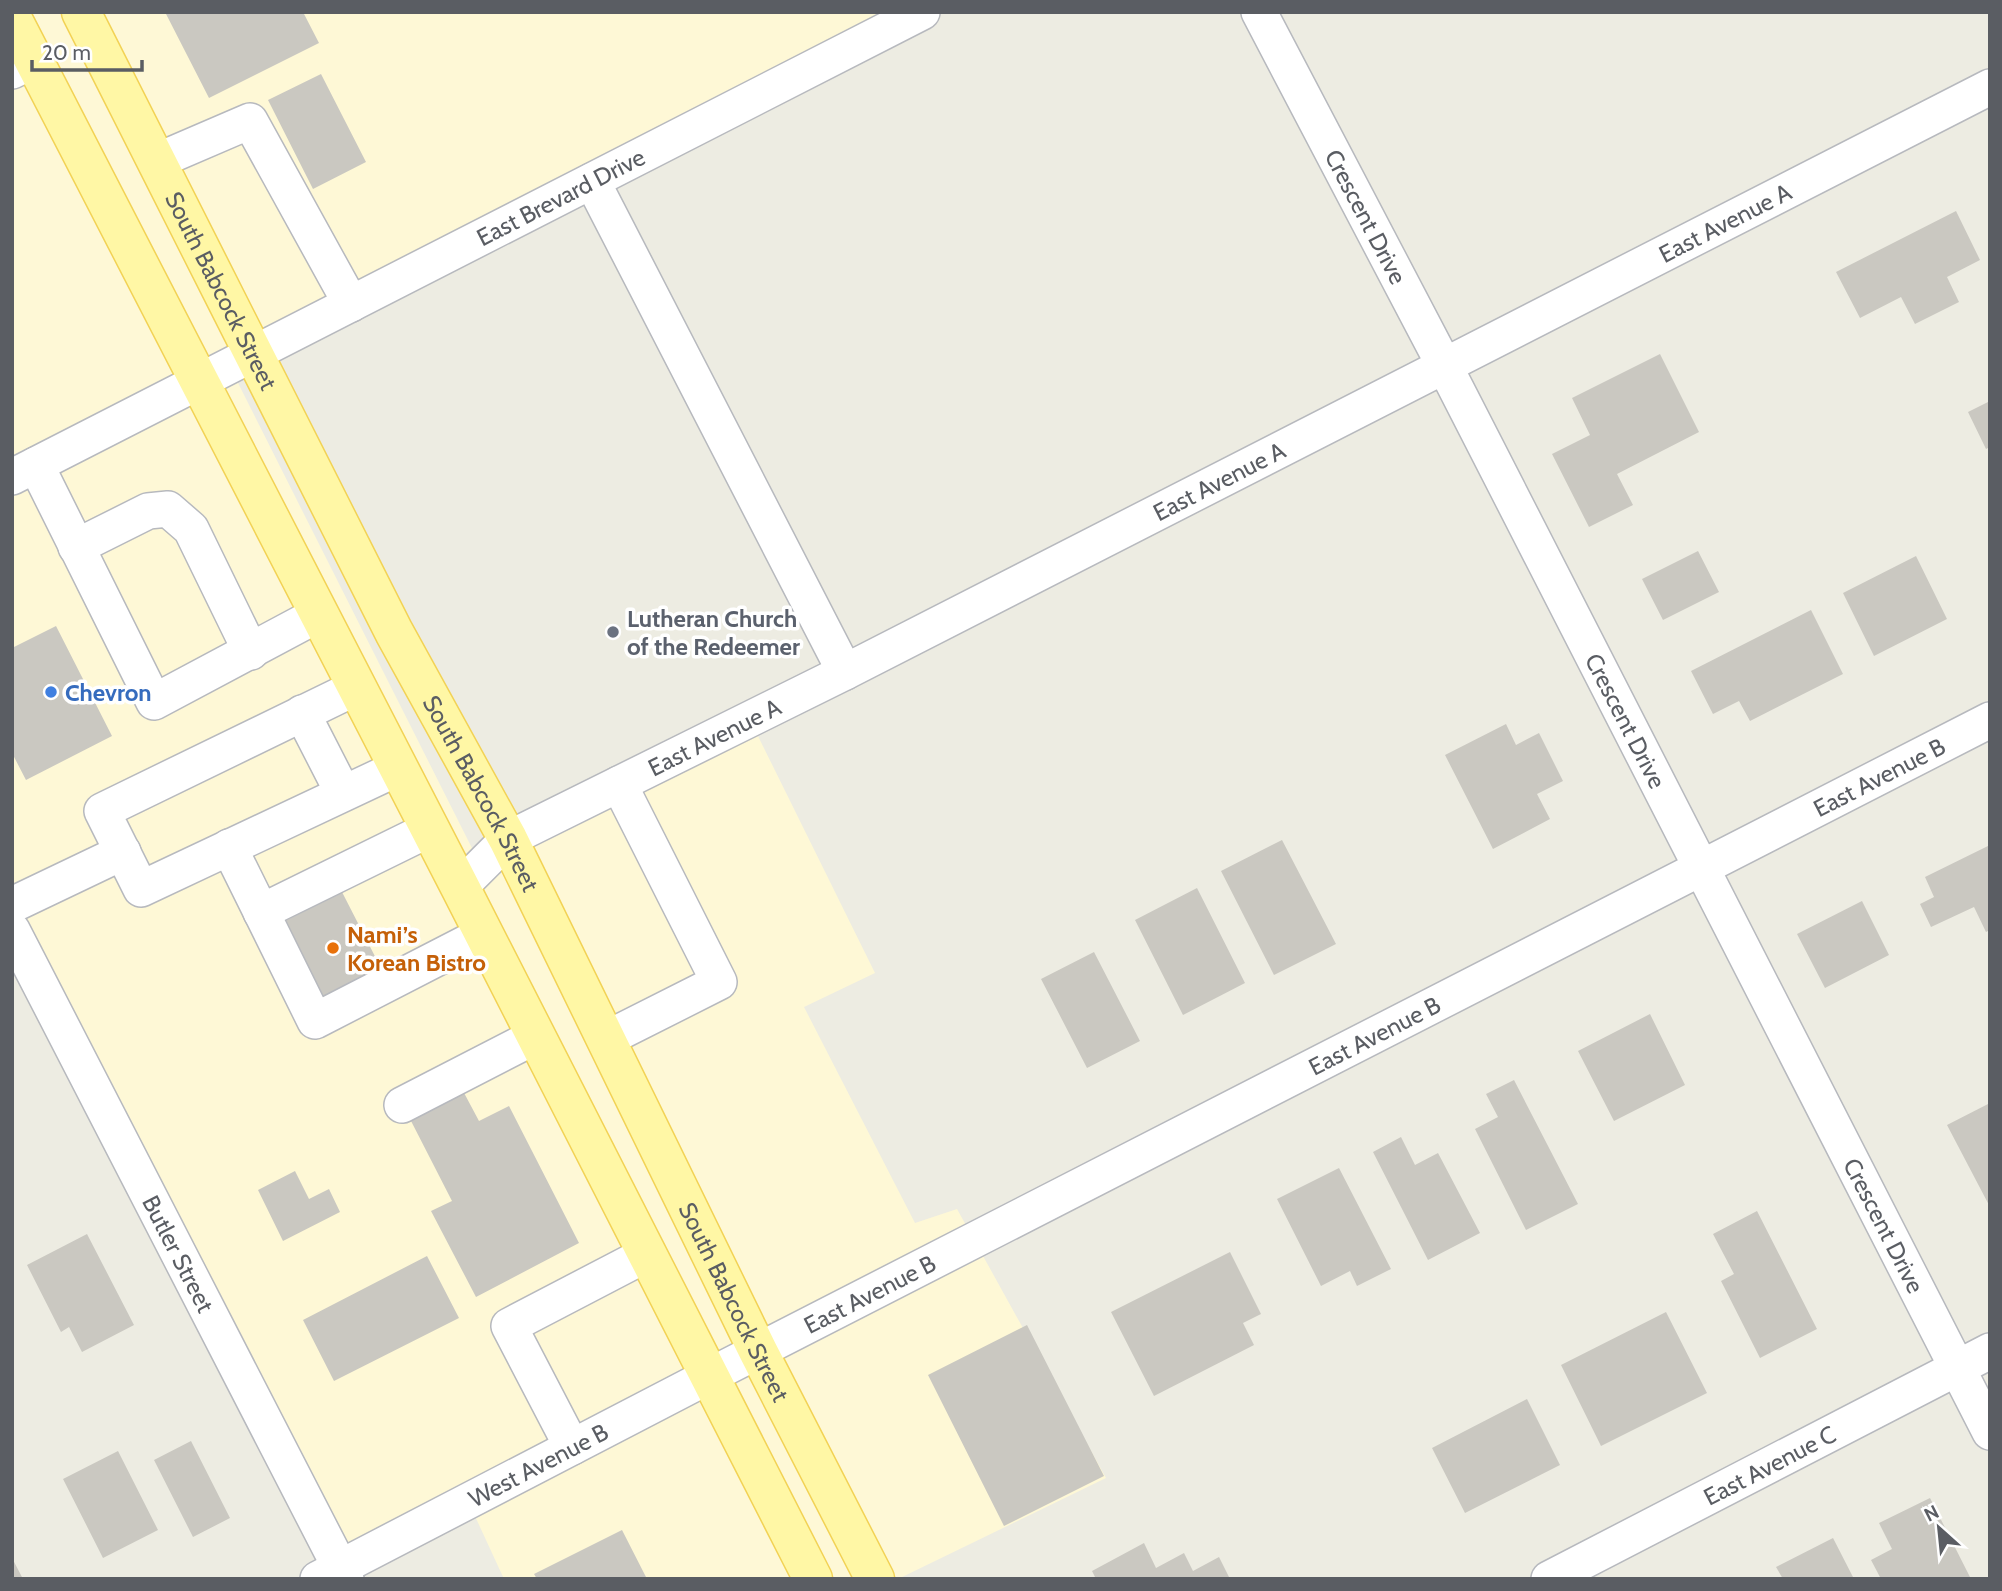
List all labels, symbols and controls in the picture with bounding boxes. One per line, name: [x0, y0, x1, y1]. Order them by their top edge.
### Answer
scale bar: [32, 28, 142, 72]
text: 20 m: [42, 40, 91, 65]
street label: East Brevard Drive: [472, 142, 650, 252]
street label: Crescent Drive: [1319, 144, 1413, 289]
street label: East Avenue A: [1654, 177, 1796, 268]
street label: South Babcock Street: [159, 187, 284, 394]
street label: East Avenue A: [1148, 435, 1290, 527]
place label: Lutheran Church of the Redeemer: [627, 604, 800, 661]
marker: Lutheran Church of the Redeemer: [605, 624, 621, 640]
street label: Crescent Drive: [1579, 648, 1673, 793]
place label: Chevron: [65, 678, 152, 707]
marker: Chevron: [43, 684, 59, 700]
street label: South Babcock Street: [417, 690, 546, 896]
street label: East Avenue A: [643, 692, 786, 782]
street label: East Avenue B: [1808, 731, 1950, 823]
place label: Nami’s Korean Bistro: [347, 920, 486, 977]
marker: Nami’s Korean Bistro: [325, 940, 341, 956]
street label: East Avenue B: [1304, 990, 1445, 1081]
street label: Crescent Drive: [1838, 1153, 1931, 1298]
street label: Butler Street: [137, 1190, 221, 1317]
street label: South Babcock Street: [673, 1197, 796, 1406]
street label: East Avenue B: [799, 1248, 940, 1340]
street label: West Avenue B: [463, 1417, 613, 1513]
street label: East Avenue C: [1698, 1419, 1840, 1511]
north arrow: [1904, 1493, 1974, 1563]
text: N: [1920, 1500, 1943, 1527]

